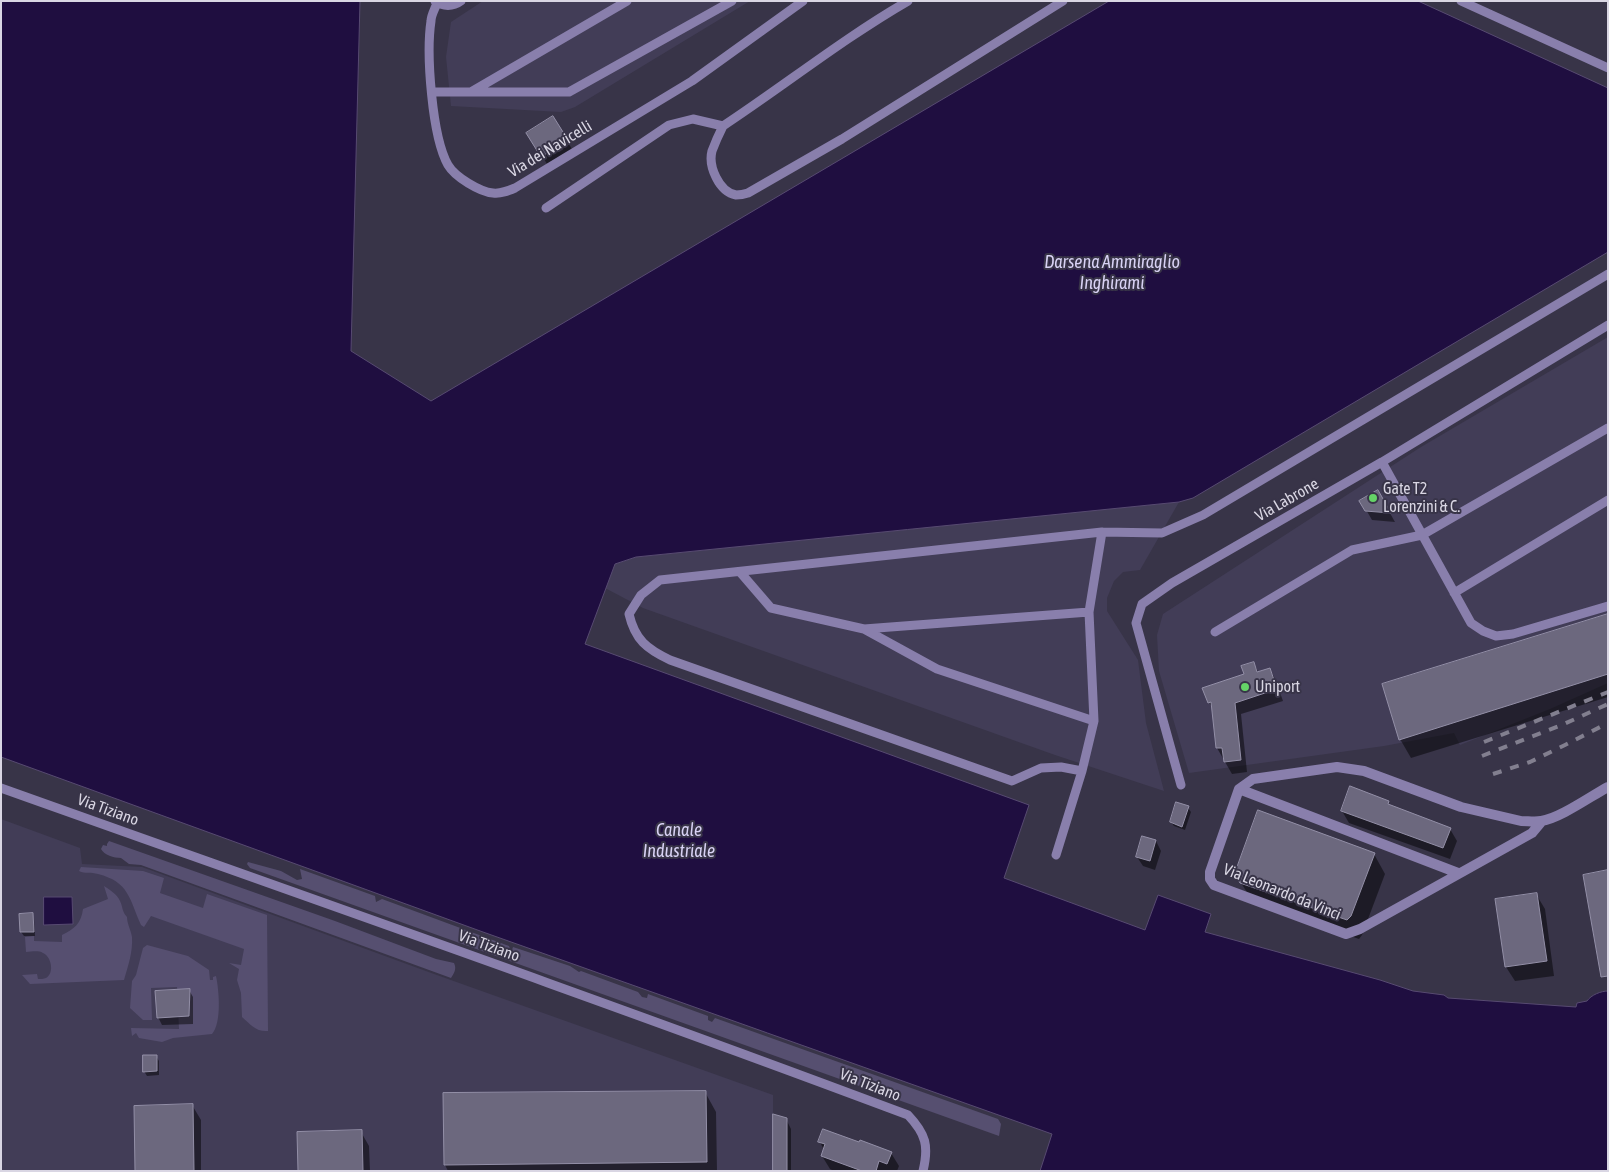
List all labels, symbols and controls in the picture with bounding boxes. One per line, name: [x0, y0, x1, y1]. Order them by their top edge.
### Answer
street label: Via dei Navicelli: [505, 116, 595, 182]
water label: Darsena Ammiraglio Inghirami: [1044, 251, 1180, 294]
street label: Via Labrone: [1252, 474, 1322, 526]
place label: Gate T2 Lorenzini & C.: [1383, 479, 1460, 517]
marker: Gate T2 Lorenzini & C.: [1367, 492, 1379, 504]
place label: Uniport: [1255, 677, 1300, 697]
marker: Uniport: [1239, 681, 1251, 693]
street label: Via Tiziano: [75, 790, 141, 830]
water label: Canale Industriale: [643, 819, 715, 862]
street label: Via Leonardo da Vinci: [1220, 860, 1344, 924]
street label: Via Tiziano: [456, 926, 522, 966]
street label: Via Tiziano: [837, 1065, 903, 1105]

